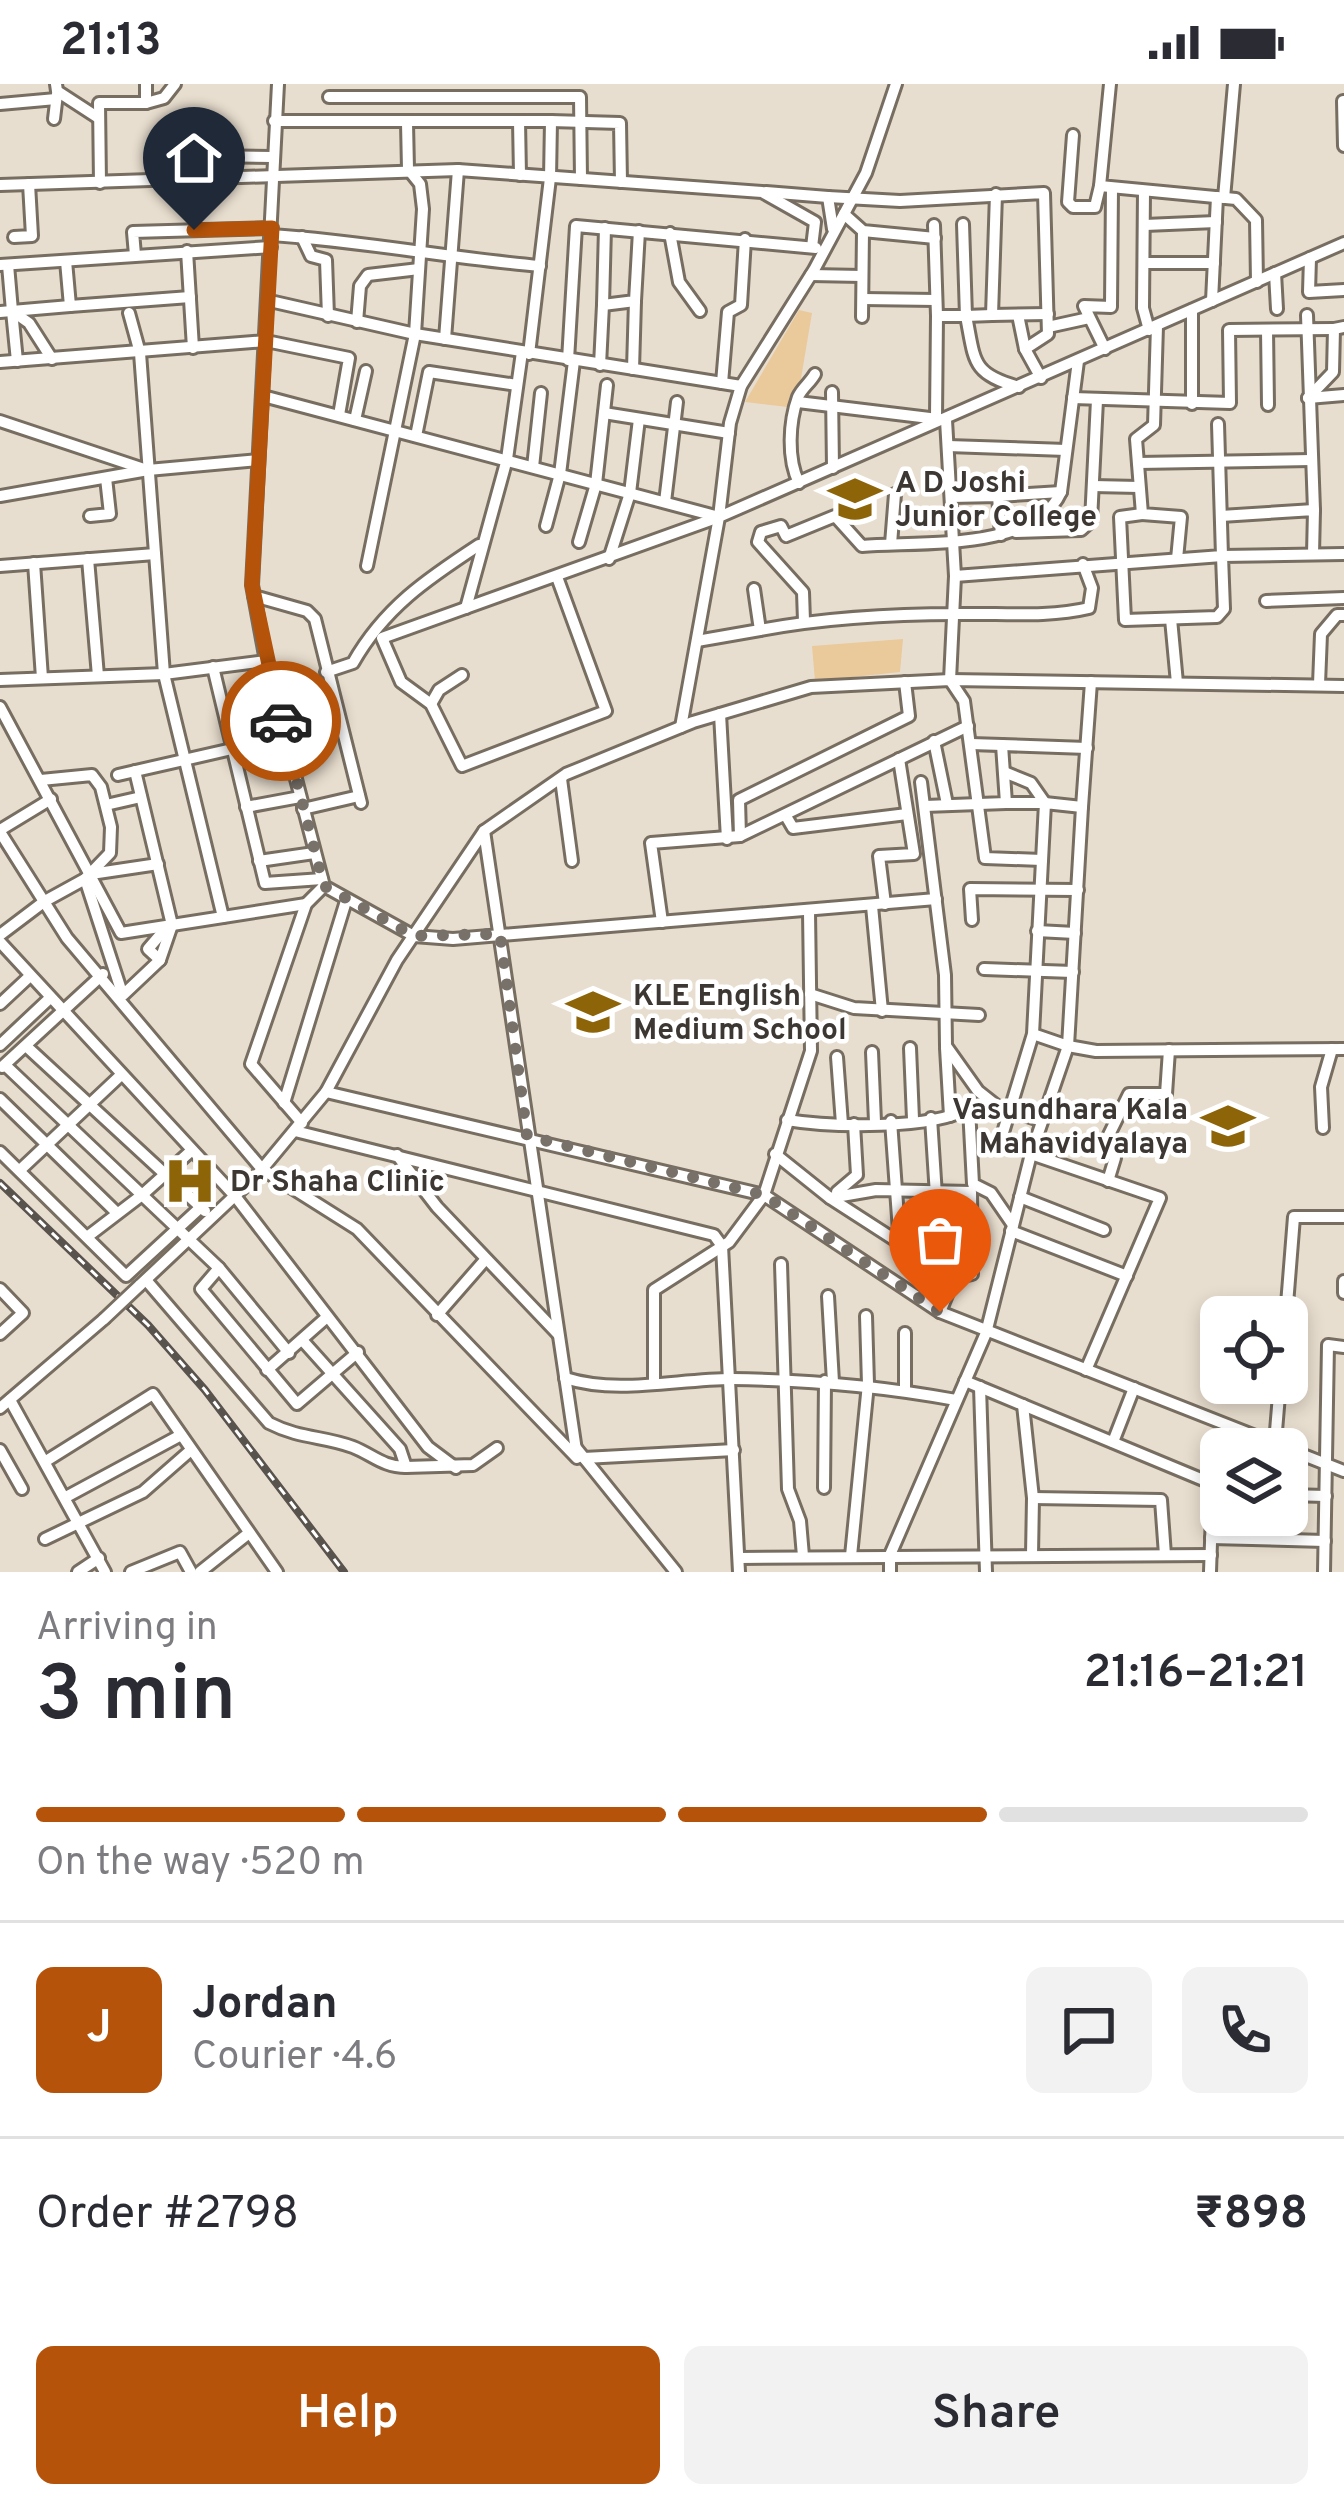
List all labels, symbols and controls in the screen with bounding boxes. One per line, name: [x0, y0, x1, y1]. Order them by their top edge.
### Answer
text: 21:13: [60, 14, 161, 71]
pin: [143, 107, 245, 230]
icon: home: [161, 125, 227, 191]
place label: A D Joshi Junior College: [895, 466, 1097, 537]
school or university icon: A D Joshi Junior College: [826, 470, 884, 528]
courier: [221, 661, 341, 781]
icon: car: [248, 688, 314, 754]
place label: KLE English Medium School: [633, 979, 847, 1050]
school or university icon: KLE English Medium School: [564, 983, 622, 1041]
place label: Vasundhara Kala Mahavidyalaya: [952, 1093, 1188, 1164]
school or university icon: Vasundhara Kala Mahavidyalaya: [1199, 1097, 1257, 1155]
hospital icon: Dr Shaha Clinic: [161, 1152, 219, 1210]
place label: Dr Shaha Clinic: [230, 1165, 445, 1202]
pin: [889, 1189, 991, 1312]
icon: bag: [907, 1207, 973, 1273]
map controls: [1200, 1296, 1308, 1536]
button: locate: [1200, 1296, 1308, 1404]
button: layers: [1200, 1428, 1308, 1536]
text: Arriving in: [36, 1605, 218, 1654]
text: 21:16–21:21: [1084, 1646, 1308, 1703]
text: 3 min: [36, 1649, 236, 1748]
text: On the way · 520 m: [36, 1840, 364, 1889]
button: chat: [1026, 1967, 1152, 2093]
button: phone: [1182, 1967, 1308, 2093]
text: Jordan: [192, 1977, 338, 2034]
text: J: [86, 2001, 112, 2058]
text: Courier · 4.6: [192, 2034, 397, 2083]
text: Order #2798: [36, 2187, 299, 2244]
text: ₹898: [1194, 2187, 1308, 2244]
button: Help: [36, 2346, 660, 2484]
button: Share: [684, 2346, 1308, 2484]

